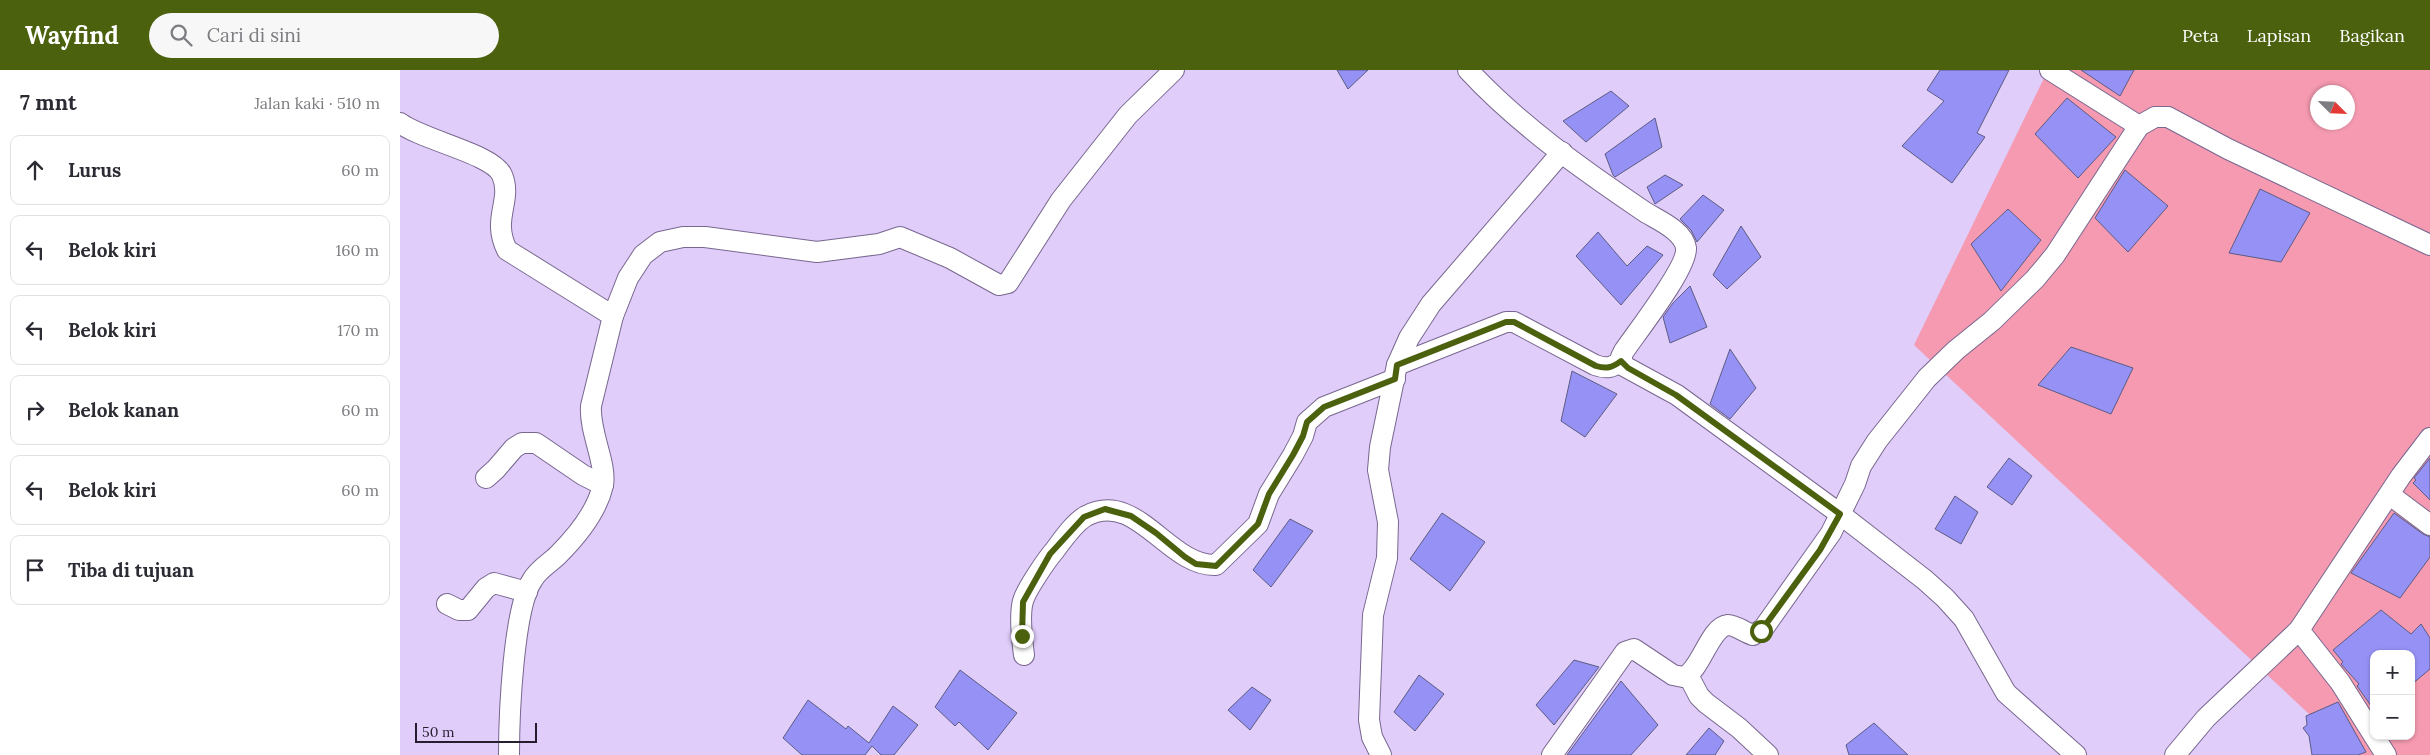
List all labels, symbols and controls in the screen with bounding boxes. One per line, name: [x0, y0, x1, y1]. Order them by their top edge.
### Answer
search box: [149, 13, 499, 58]
text: Wayfind: [25, 20, 119, 51]
icon: search: [167, 21, 195, 49]
text: Cari di sini: [207, 23, 301, 47]
text: Peta: [2182, 24, 2219, 47]
text: Lapisan: [2247, 24, 2311, 47]
text: Bagikan: [2339, 24, 2405, 47]
north arrow: [2310, 85, 2355, 130]
text: 7 mnt: [20, 89, 77, 116]
text: Jalan kaki · 510 m: [254, 93, 380, 113]
icon: ahead: [21, 156, 49, 184]
text: Lurus: [68, 158, 121, 182]
text: 60 m: [341, 160, 379, 180]
icon: left: [21, 236, 49, 264]
text: Belok kiri: [68, 238, 157, 262]
text: 160 m: [335, 240, 379, 260]
icon: left: [21, 316, 49, 344]
text: Belok kiri: [68, 318, 157, 342]
text: 170 m: [337, 320, 379, 340]
icon: right: [21, 396, 49, 424]
text: Belok kanan: [68, 398, 179, 422]
text: 60 m: [341, 400, 379, 420]
icon: left: [21, 476, 49, 504]
text: Belok kiri: [68, 478, 157, 502]
text: 60 m: [341, 480, 379, 500]
icon: arrive: [21, 556, 49, 584]
text: Tiba di tujuan: [68, 558, 194, 582]
route start: [1750, 620, 1773, 643]
route end: [1011, 625, 1034, 648]
map controls: [2370, 650, 2415, 740]
button: +: [2370, 650, 2415, 695]
button: −: [2370, 695, 2415, 740]
scale bar: [415, 720, 538, 743]
text: 50 m: [422, 723, 455, 741]

